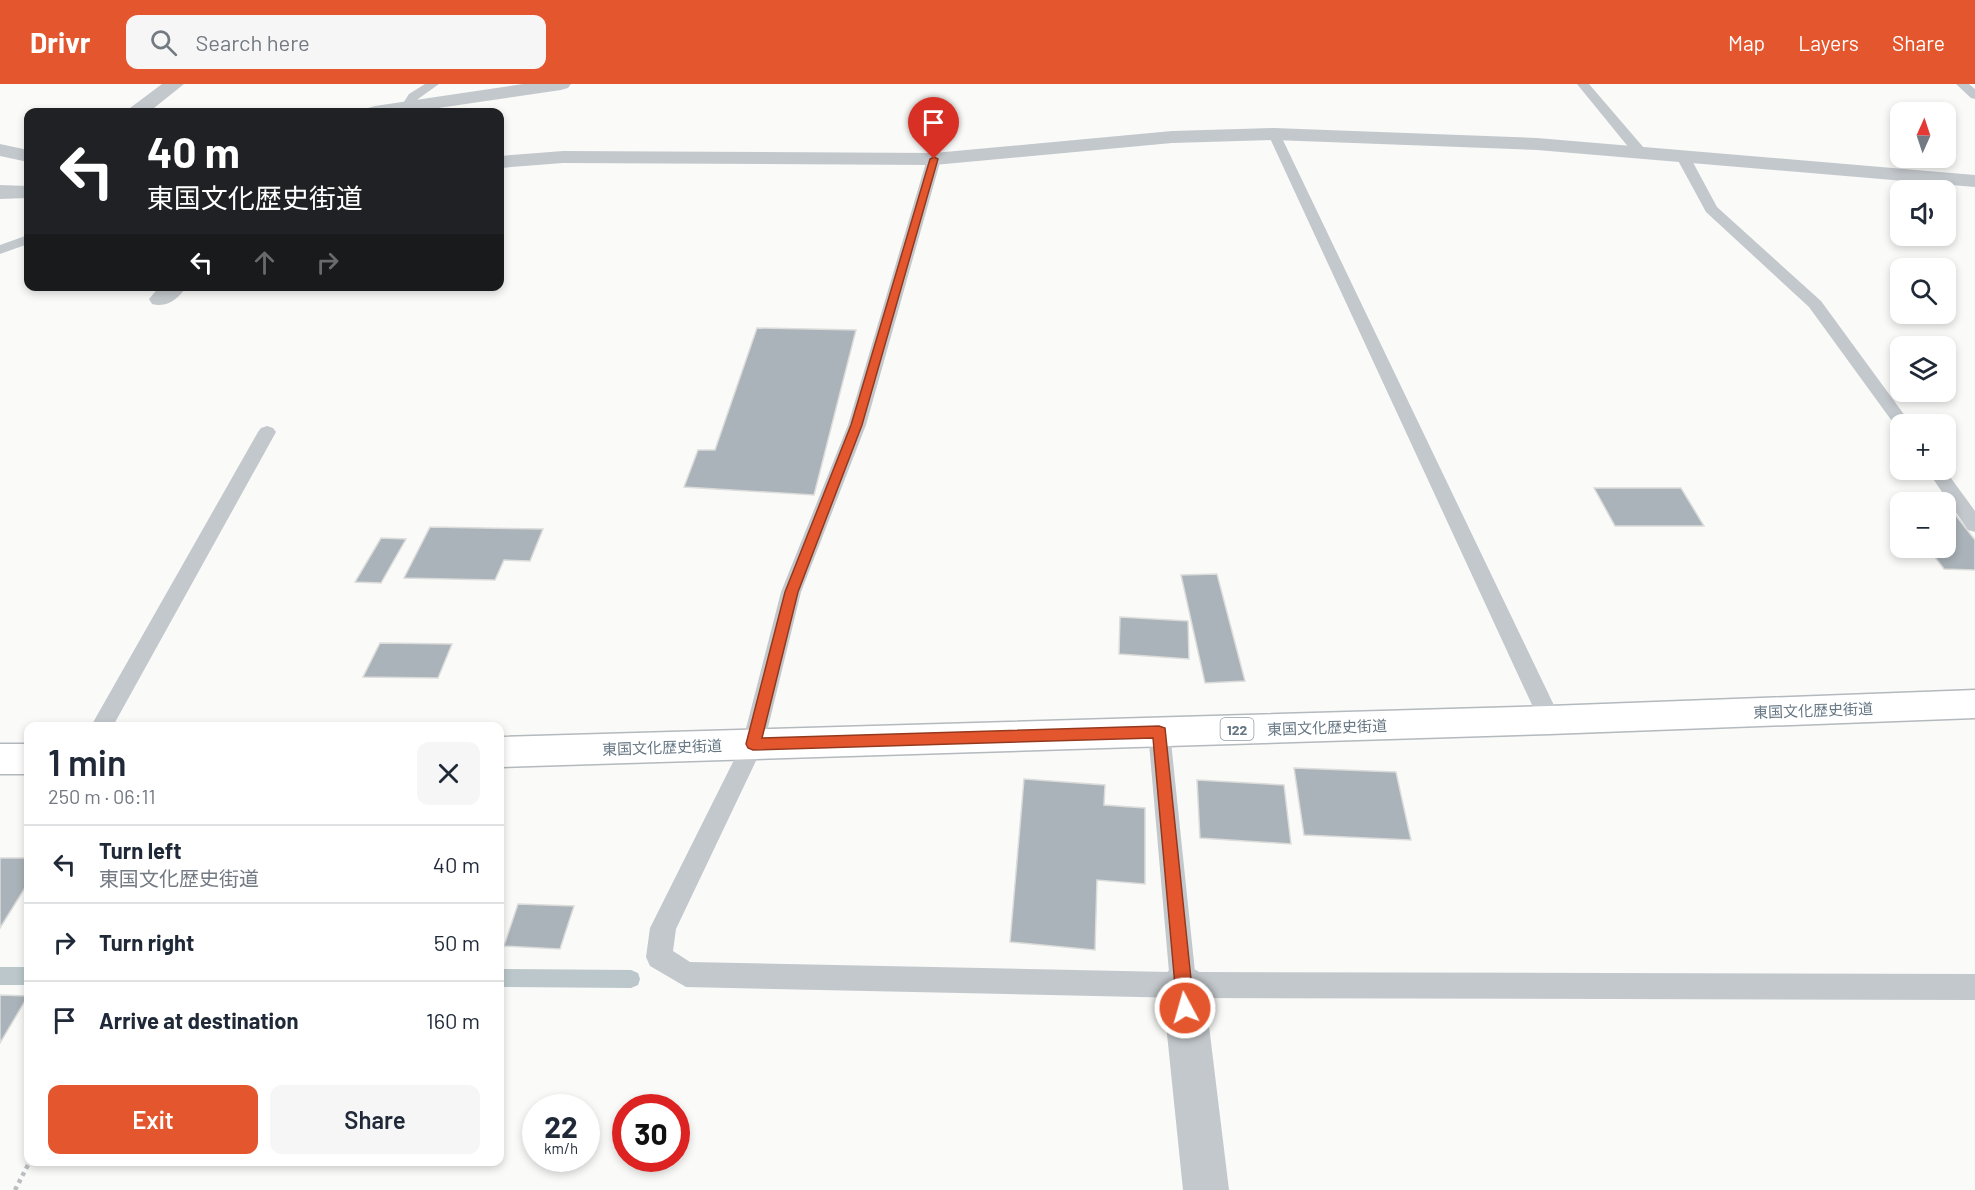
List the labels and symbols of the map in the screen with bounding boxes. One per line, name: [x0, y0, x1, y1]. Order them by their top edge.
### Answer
pin: [908, 97, 959, 159]
north arrow: [1890, 102, 1956, 168]
street label: 東国文化歴史街道: [1753, 699, 1873, 721]
street label: 東国文化歴史街道: [1267, 716, 1387, 738]
road number: 122: [1220, 718, 1254, 740]
street label: 東国文化歴史街道: [602, 736, 722, 758]
position arrow: [1153, 976, 1217, 1040]
speed limit sign: 30: [612, 1094, 690, 1172]

